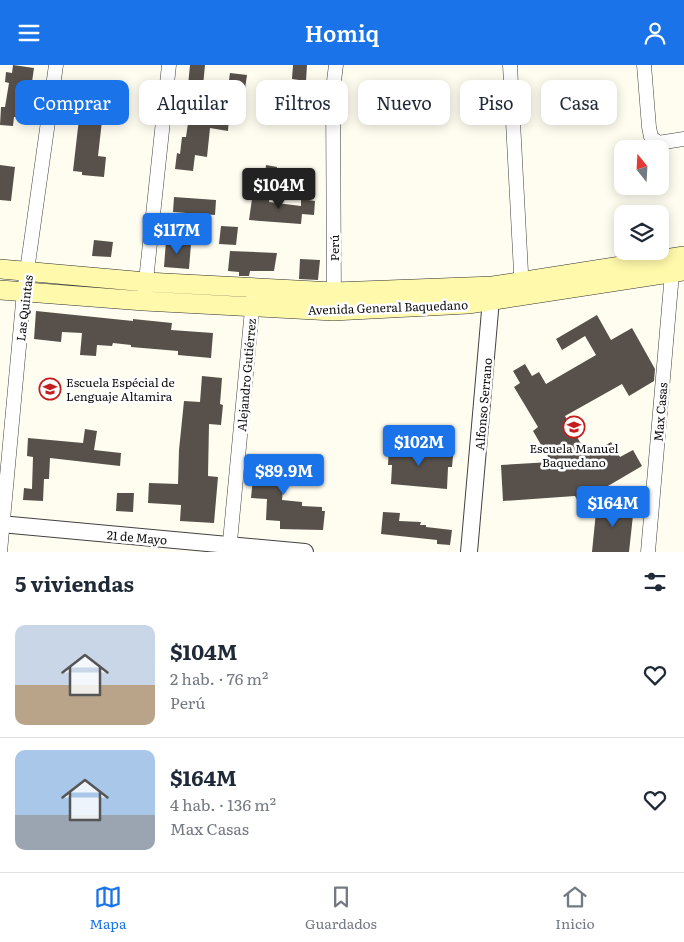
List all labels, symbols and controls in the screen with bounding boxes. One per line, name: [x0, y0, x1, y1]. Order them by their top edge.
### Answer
text: Homiq: [305, 16, 379, 49]
icon: menu: [15, 19, 43, 47]
icon: person: [641, 19, 669, 47]
chip: Comprar: [15, 80, 129, 125]
chip: Alquilar: [139, 80, 246, 125]
chip: Filtros: [256, 80, 348, 125]
chip: Nuevo: [358, 80, 450, 125]
chip: Piso: [460, 80, 531, 125]
chip: Casa: [541, 80, 617, 125]
north arrow: [614, 140, 669, 195]
map controls: [614, 140, 669, 260]
pin: $104M: [244, 167, 314, 210]
text: $104M: [253, 172, 305, 196]
button: layers: [614, 205, 669, 260]
pin: $117M: [142, 213, 212, 255]
text: $117M: [154, 217, 200, 241]
street label: Perú: [325, 234, 343, 261]
street label: Las Quintas: [11, 273, 37, 342]
street label: Avenida General Baquedano: [308, 295, 468, 319]
street label: Alejandro Gutiérrez: [232, 318, 260, 432]
street label: Alfonso Serrano: [470, 357, 496, 451]
place label: Escuela Espécial de Lenguaje Altamira: [66, 373, 175, 405]
school or university icon: Escuela Espécial de Lenguaje Altamira: [38, 377, 62, 401]
street label: Max Casas: [648, 381, 672, 442]
school or university icon: Escuela Manuel Baquedano: [562, 415, 586, 439]
pin: $102M: [384, 425, 454, 467]
text: $102M: [394, 429, 444, 453]
place label: Escuela Manuel Baquedano: [529, 439, 619, 471]
pin: $89.9M: [243, 453, 325, 496]
text: $89.9M: [255, 458, 313, 482]
pin: $164M: [578, 485, 648, 528]
text: $164M: [588, 490, 638, 514]
street label: 21 de Mayo: [106, 525, 168, 549]
text: 5 viviendas: [15, 567, 134, 598]
icon: filters: [641, 568, 669, 596]
text: $104M: [170, 635, 238, 666]
icon: home: [55, 645, 115, 705]
icon: heart: [641, 661, 669, 689]
text: 2 hab. · 76 m²: [170, 666, 268, 690]
text: Perú: [170, 690, 206, 714]
text: $164M: [170, 761, 237, 792]
icon: home: [55, 770, 115, 830]
icon: heart: [641, 786, 669, 814]
text: 4 hab. · 136 m²: [170, 792, 276, 816]
text: Max Casas: [170, 816, 249, 840]
tab: Mapa: [89, 883, 127, 933]
tab: Guardados: [305, 883, 377, 933]
tab: Inicio: [555, 883, 595, 933]

